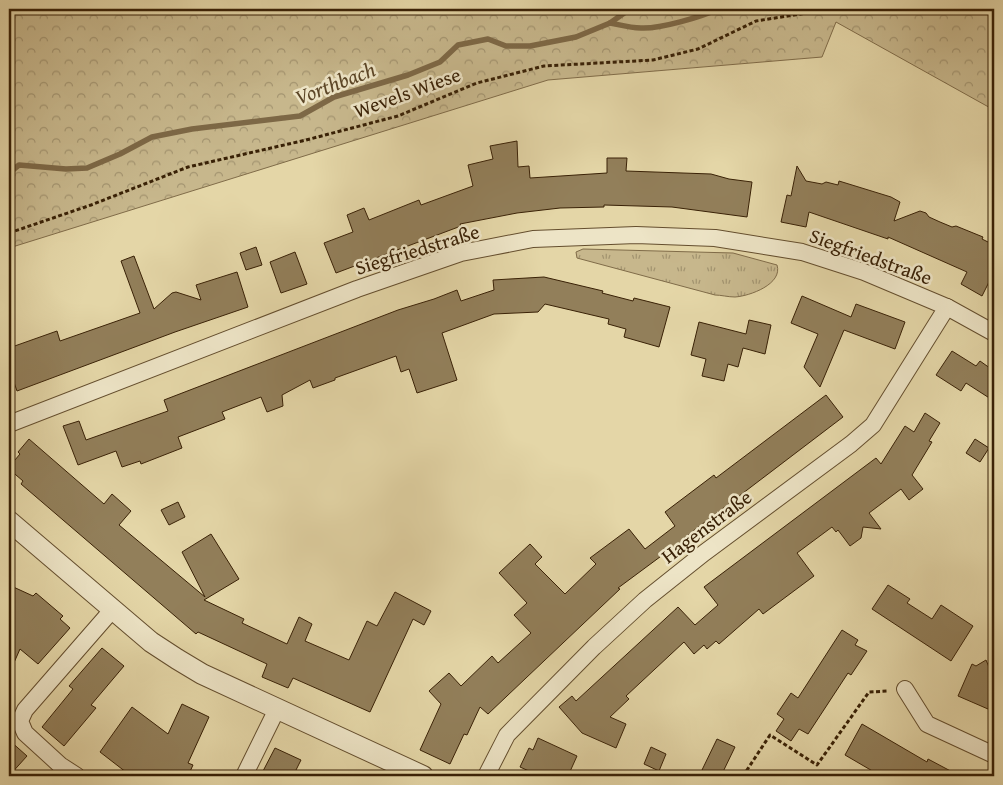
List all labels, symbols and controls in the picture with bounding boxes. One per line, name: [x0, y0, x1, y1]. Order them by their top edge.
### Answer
water label: Vorthbach: [290, 53, 380, 113]
street label: Wevels Wiese: [350, 59, 464, 125]
street label: Siegfriedstraße: [351, 216, 483, 282]
street label: Siegfriedstraße: [806, 220, 936, 292]
street label: Hagenstraße: [655, 482, 757, 570]

